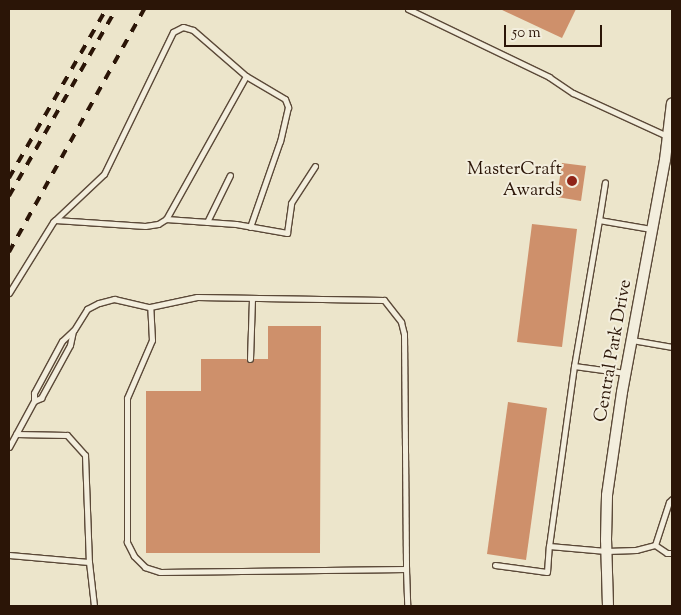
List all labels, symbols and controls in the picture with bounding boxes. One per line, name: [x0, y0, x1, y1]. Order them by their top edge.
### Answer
scale bar: [506, 15, 604, 47]
text: 50 m: [512, 23, 541, 44]
place label: MasterCraft Awards: [467, 160, 562, 202]
marker: MasterCraft Awards: [566, 175, 578, 187]
street label: Central Park Drive: [591, 278, 637, 424]

